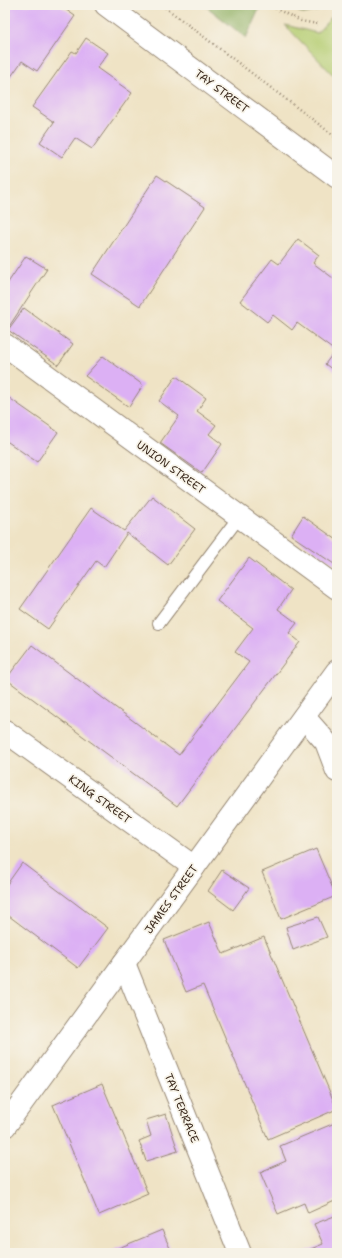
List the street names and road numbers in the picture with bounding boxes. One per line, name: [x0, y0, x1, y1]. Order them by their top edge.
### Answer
street label: TAY STREET: [192, 66, 252, 117]
street label: UNION STREET: [133, 437, 208, 498]
street label: KING STREET: [65, 772, 134, 827]
street label: JAMES STREET: [141, 862, 202, 937]
street label: TAY TERRACE: [161, 1071, 202, 1145]

